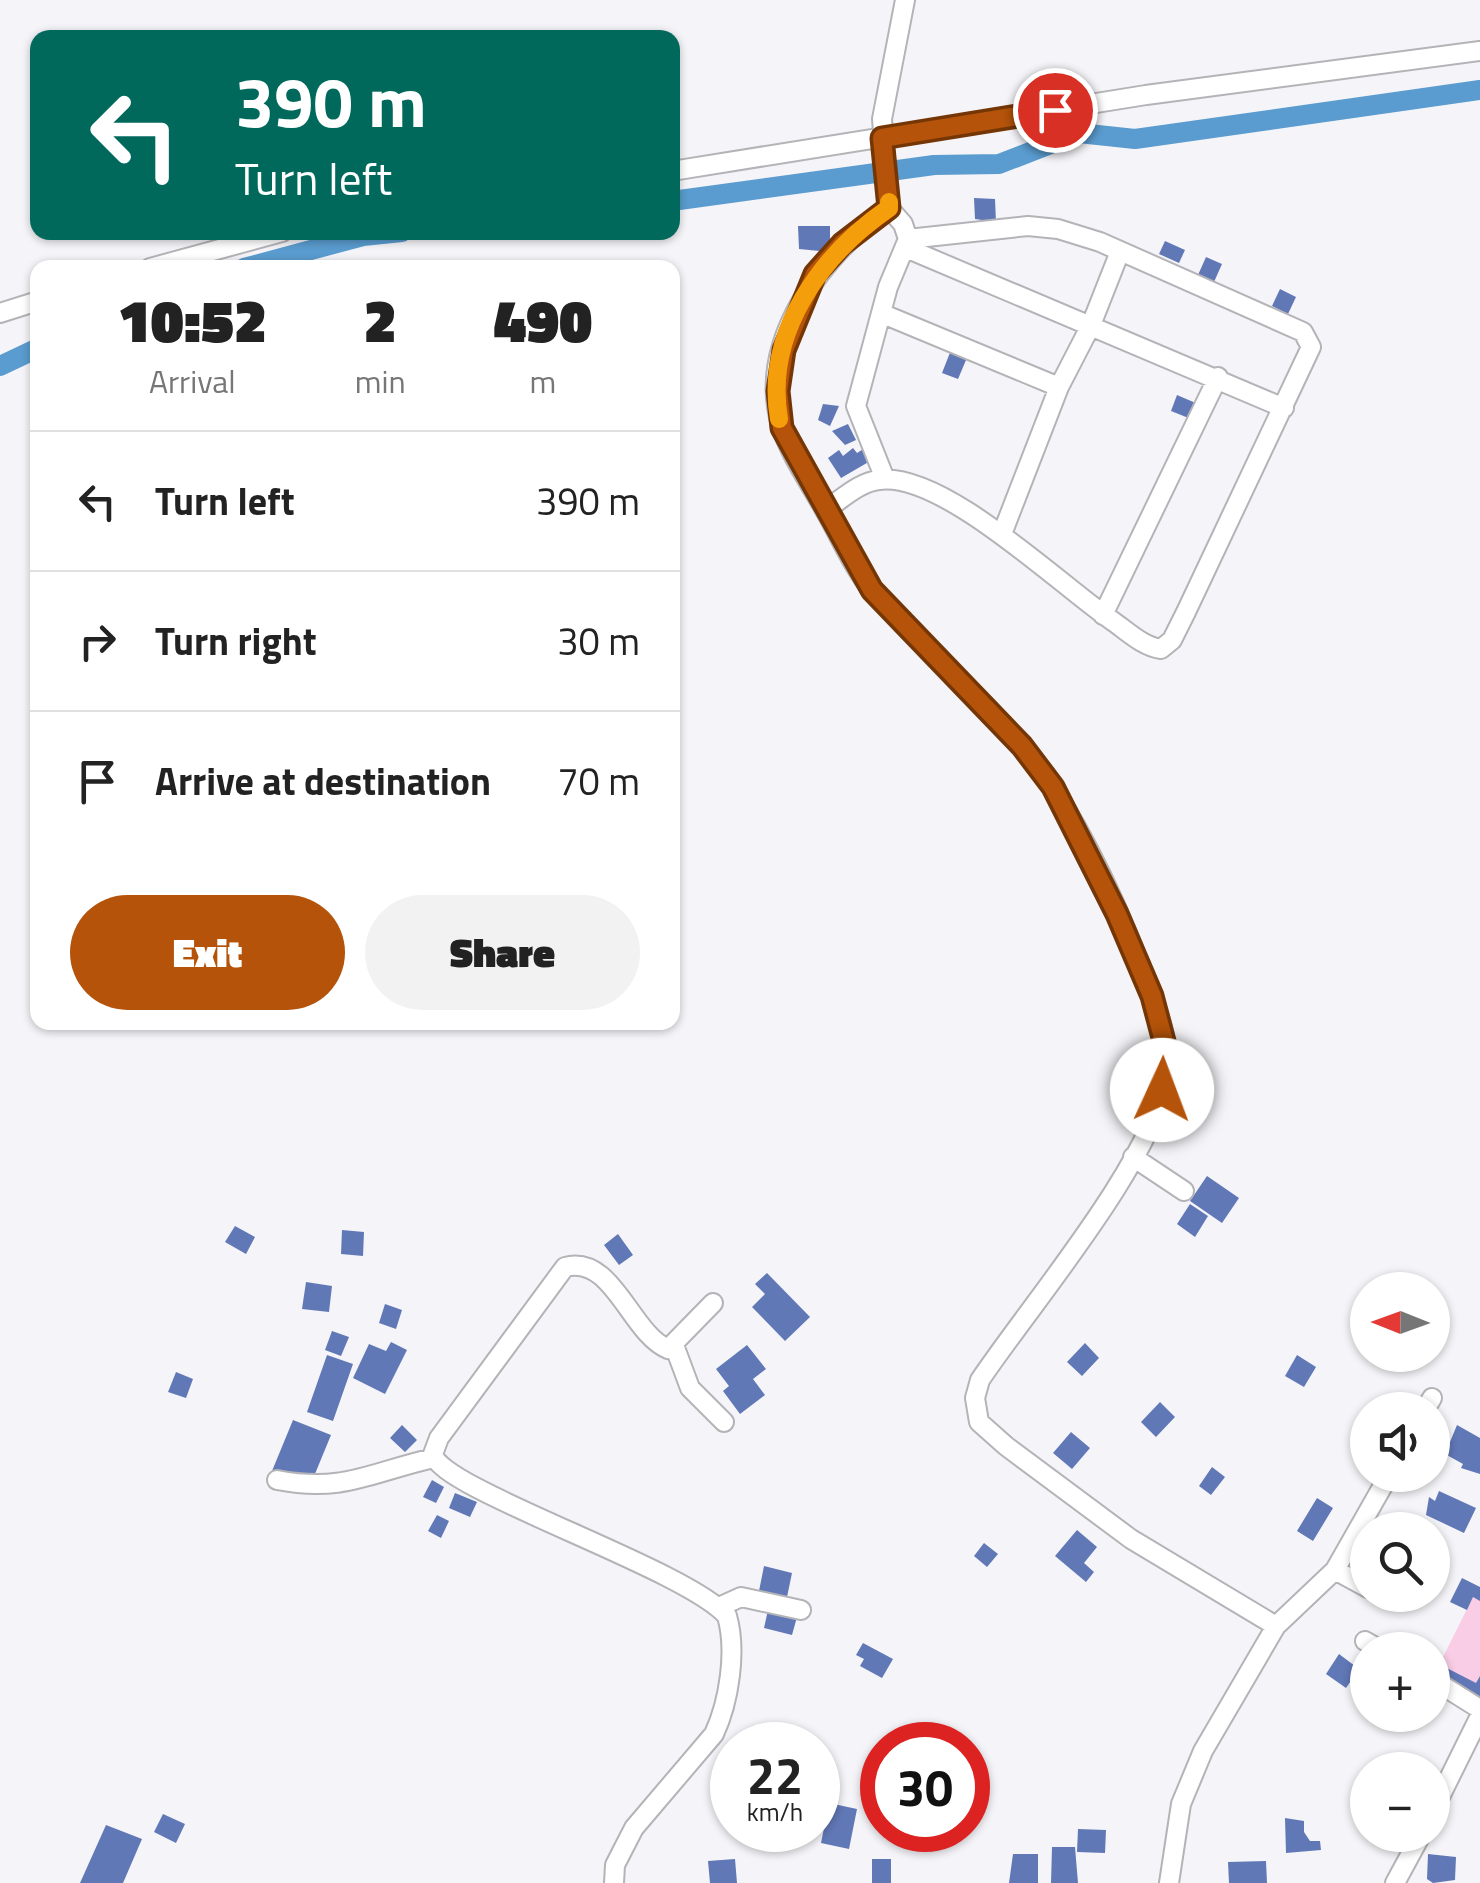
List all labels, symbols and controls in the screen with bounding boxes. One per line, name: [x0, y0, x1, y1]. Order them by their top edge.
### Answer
text: 390 m: [235, 48, 427, 154]
pin: [1013, 68, 1098, 153]
icon: left: [70, 70, 200, 200]
icon: arrive: [1028, 83, 1083, 138]
text: Turn left: [235, 144, 392, 212]
text: 10:52: [118, 274, 267, 365]
text: 2: [364, 274, 397, 365]
text: 490: [493, 274, 592, 365]
text: Arrival: [149, 357, 236, 405]
text: min: [355, 357, 406, 405]
text: m: [529, 357, 556, 405]
text: Turn left: [155, 472, 295, 530]
text: 390 m: [536, 472, 640, 530]
icon: left: [70, 474, 125, 529]
text: Turn right: [155, 612, 317, 670]
text: 30 m: [557, 612, 640, 670]
icon: right: [70, 614, 125, 669]
text: Arrive at destination: [155, 752, 491, 810]
text: 70 m: [557, 752, 640, 810]
icon: arrive: [70, 754, 125, 809]
button: Exit: [70, 895, 345, 1010]
button: Share: [365, 895, 640, 1010]
position arrow: [1110, 1038, 1214, 1142]
north arrow: [1350, 1272, 1450, 1372]
map controls: [1350, 1272, 1450, 1852]
button: sound: [1350, 1392, 1450, 1492]
button: search: [1350, 1512, 1450, 1612]
button: +: [1350, 1632, 1450, 1732]
speed limit sign: 30: [860, 1722, 990, 1852]
text: 22: [747, 1737, 803, 1813]
button: −: [1350, 1752, 1450, 1852]
text: km/h: [747, 1793, 803, 1831]

